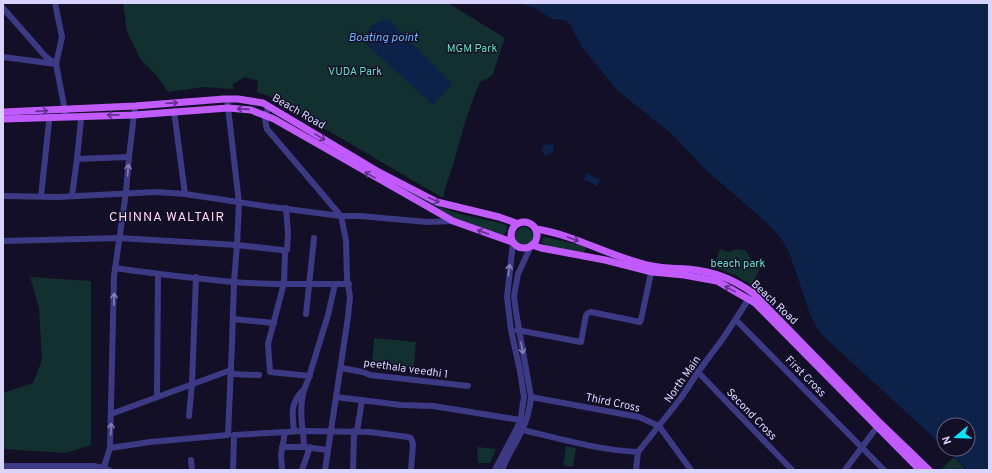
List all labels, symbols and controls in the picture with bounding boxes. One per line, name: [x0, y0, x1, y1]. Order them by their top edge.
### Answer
water label: Boating point: [348, 30, 418, 46]
park label: MGM Park: [447, 42, 497, 56]
park label: VUDA Park: [328, 65, 382, 79]
street label: Beach Road: [270, 91, 327, 133]
one-way arrow: [165, 100, 178, 107]
one-way arrow: [237, 106, 250, 113]
one-way arrow: [35, 107, 48, 114]
one-way arrow: [107, 111, 120, 119]
one-way arrow: [314, 133, 326, 141]
one-way arrow: [124, 164, 131, 177]
one-way arrow: [364, 170, 376, 178]
one-way arrow: [427, 197, 439, 204]
district label: CHINNA WALTAIR: [109, 210, 225, 226]
one-way arrow: [477, 227, 489, 235]
one-way arrow: [567, 236, 580, 243]
park label: beach park: [711, 257, 766, 271]
one-way arrow: [505, 263, 513, 276]
street label: Beach Road: [748, 278, 801, 328]
one-way arrow: [725, 284, 737, 292]
one-way arrow: [110, 293, 118, 306]
one-way arrow: [519, 341, 527, 354]
street label: North Main: [661, 353, 704, 406]
street label: First Cross: [782, 353, 829, 400]
street label: peethala veedhi 1: [363, 356, 449, 382]
street label: Second Cross: [723, 386, 780, 444]
street label: Third Cross: [584, 390, 641, 416]
north arrow: [936, 417, 976, 457]
one-way arrow: [107, 423, 114, 436]
text: N: [940, 434, 955, 446]

